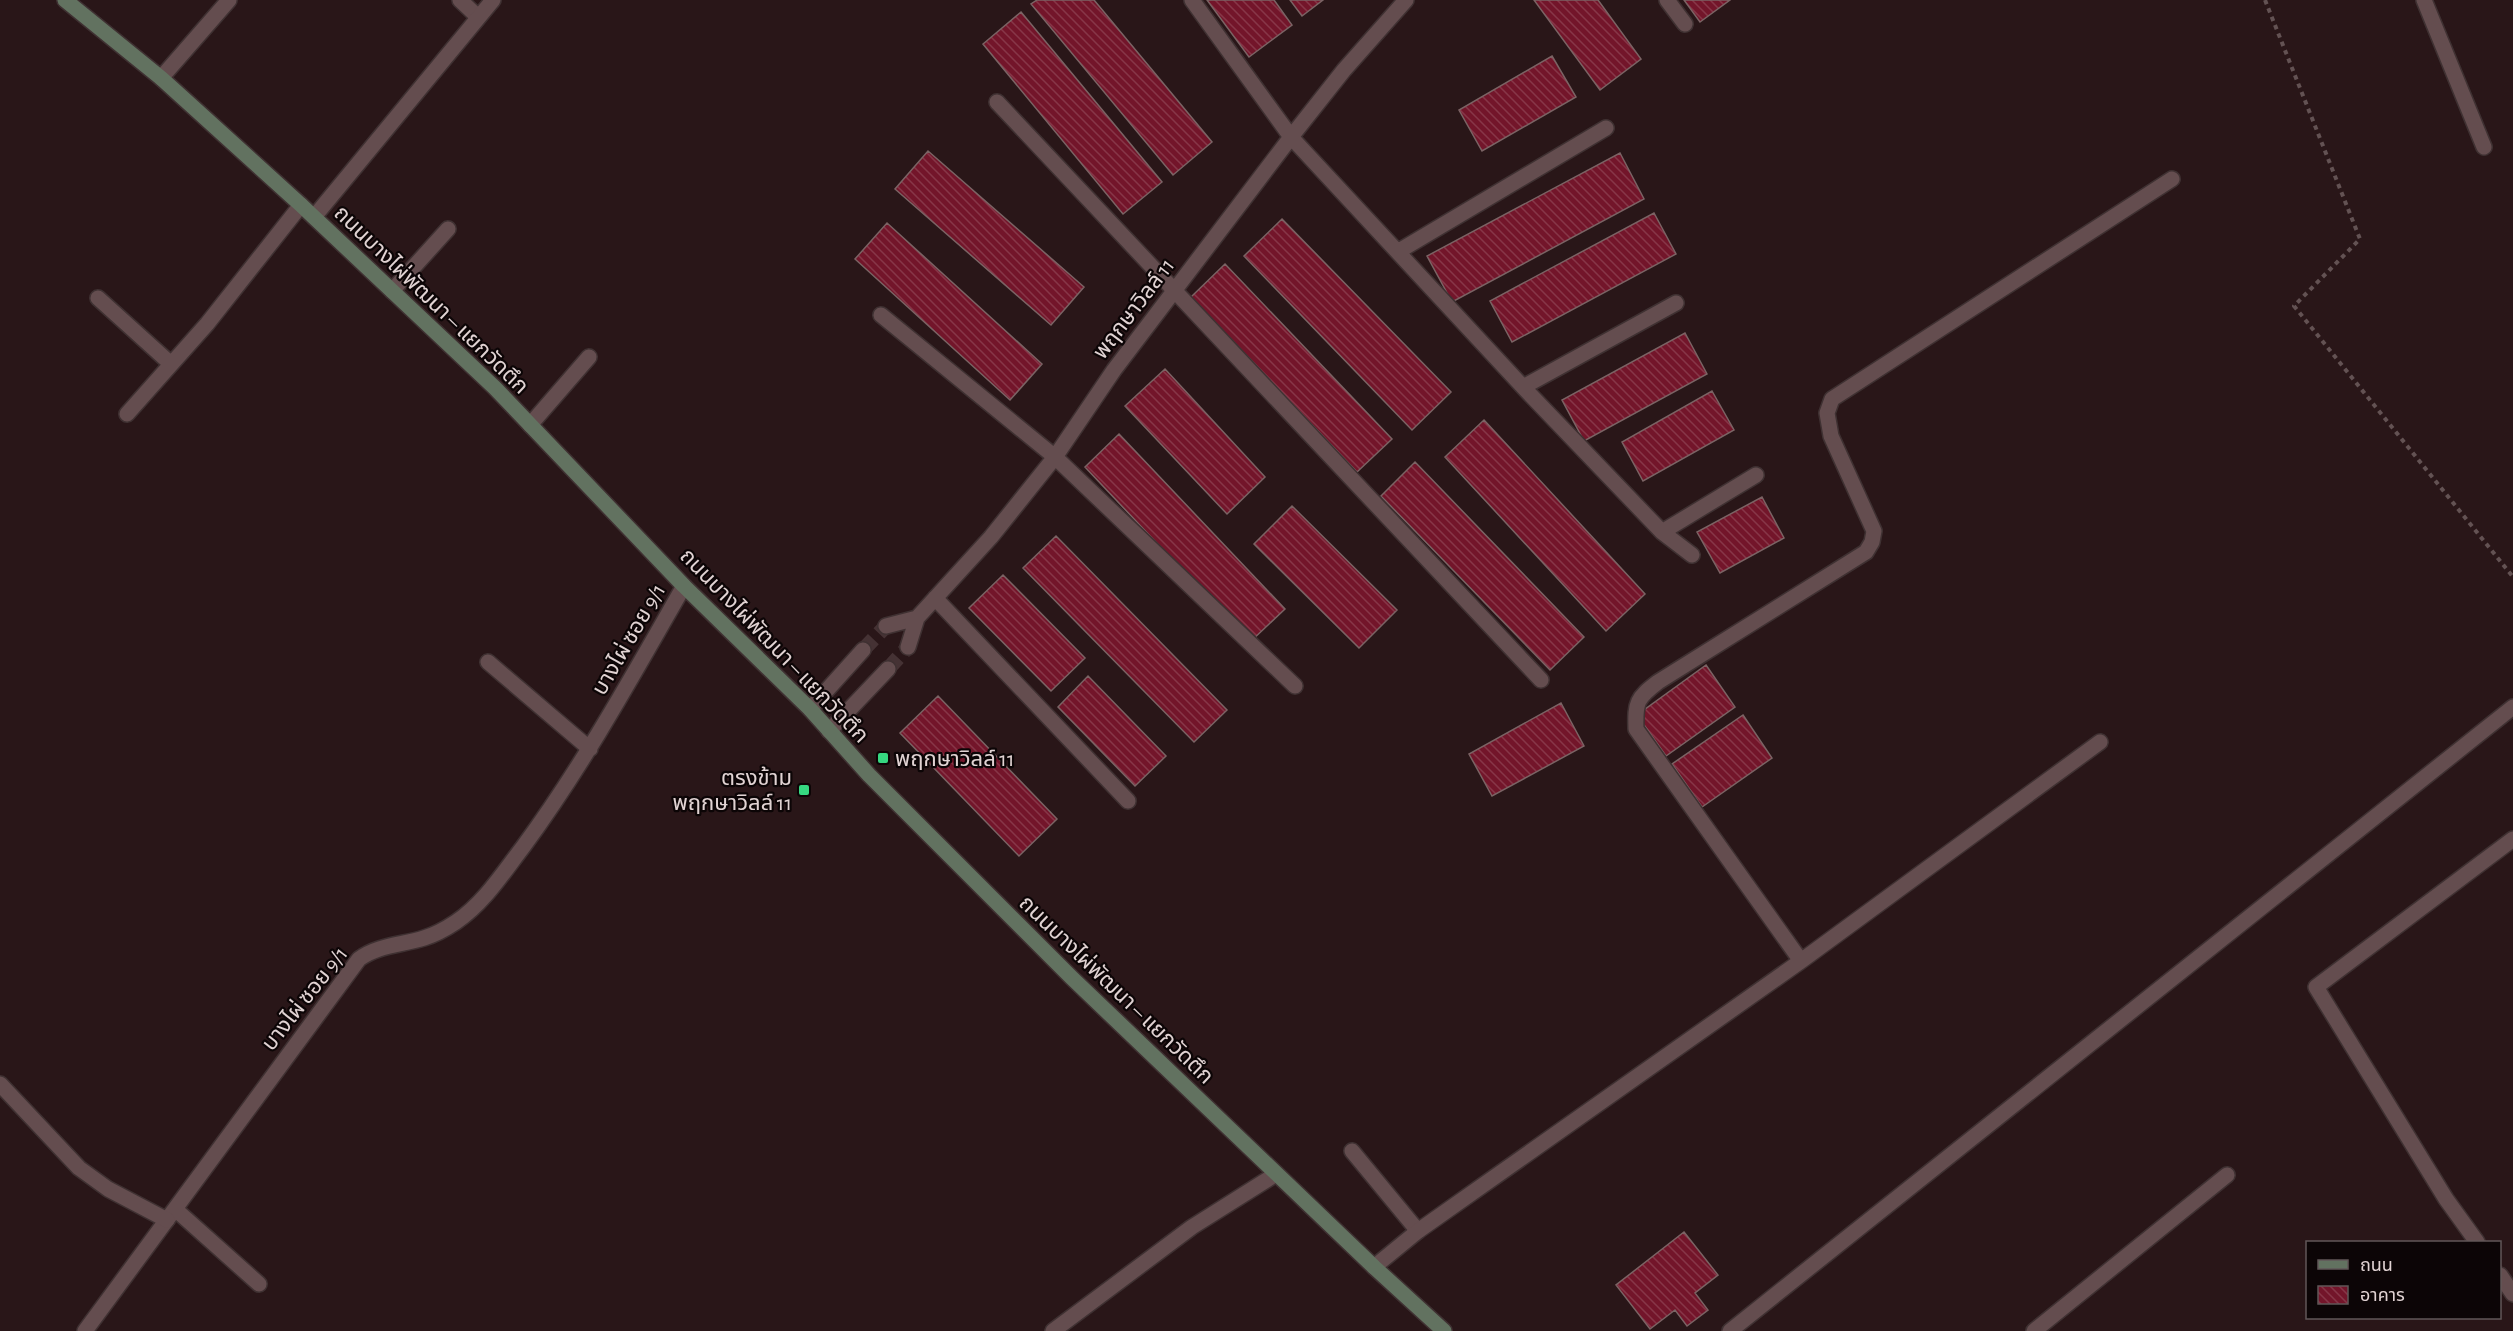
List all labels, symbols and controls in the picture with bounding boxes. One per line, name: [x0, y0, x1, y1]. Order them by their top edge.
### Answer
street label: ถนนบางไผ่พัฒนา – แยกวัดตึก: [330, 201, 533, 398]
street label: พฤกษาวิลล์ 11: [1089, 254, 1179, 363]
street label: ถนนบางไผ่พัฒนา – แยกวัดตึก: [676, 544, 873, 747]
street label: บางไผ่ ซอย 9/1: [587, 580, 669, 699]
place label: พฤกษาวิลล์ 11: [895, 748, 1014, 770]
marker: พฤกษาวิลล์ 11: [876, 751, 890, 765]
place label: ตรงข้าม พฤกษาวิลล์ 11: [673, 766, 792, 814]
marker: ตรงข้าม พฤกษาวิลล์ 11: [797, 783, 811, 797]
street label: ถนนบางไผ่พัฒนา – แยกวัดตึก: [1015, 891, 1218, 1088]
street label: บางไผ่ ซอย 9/1: [257, 942, 352, 1054]
legend: [2306, 1241, 2501, 1319]
text: ถนน: [2360, 1257, 2393, 1275]
text: อาคาร: [2360, 1287, 2405, 1305]

